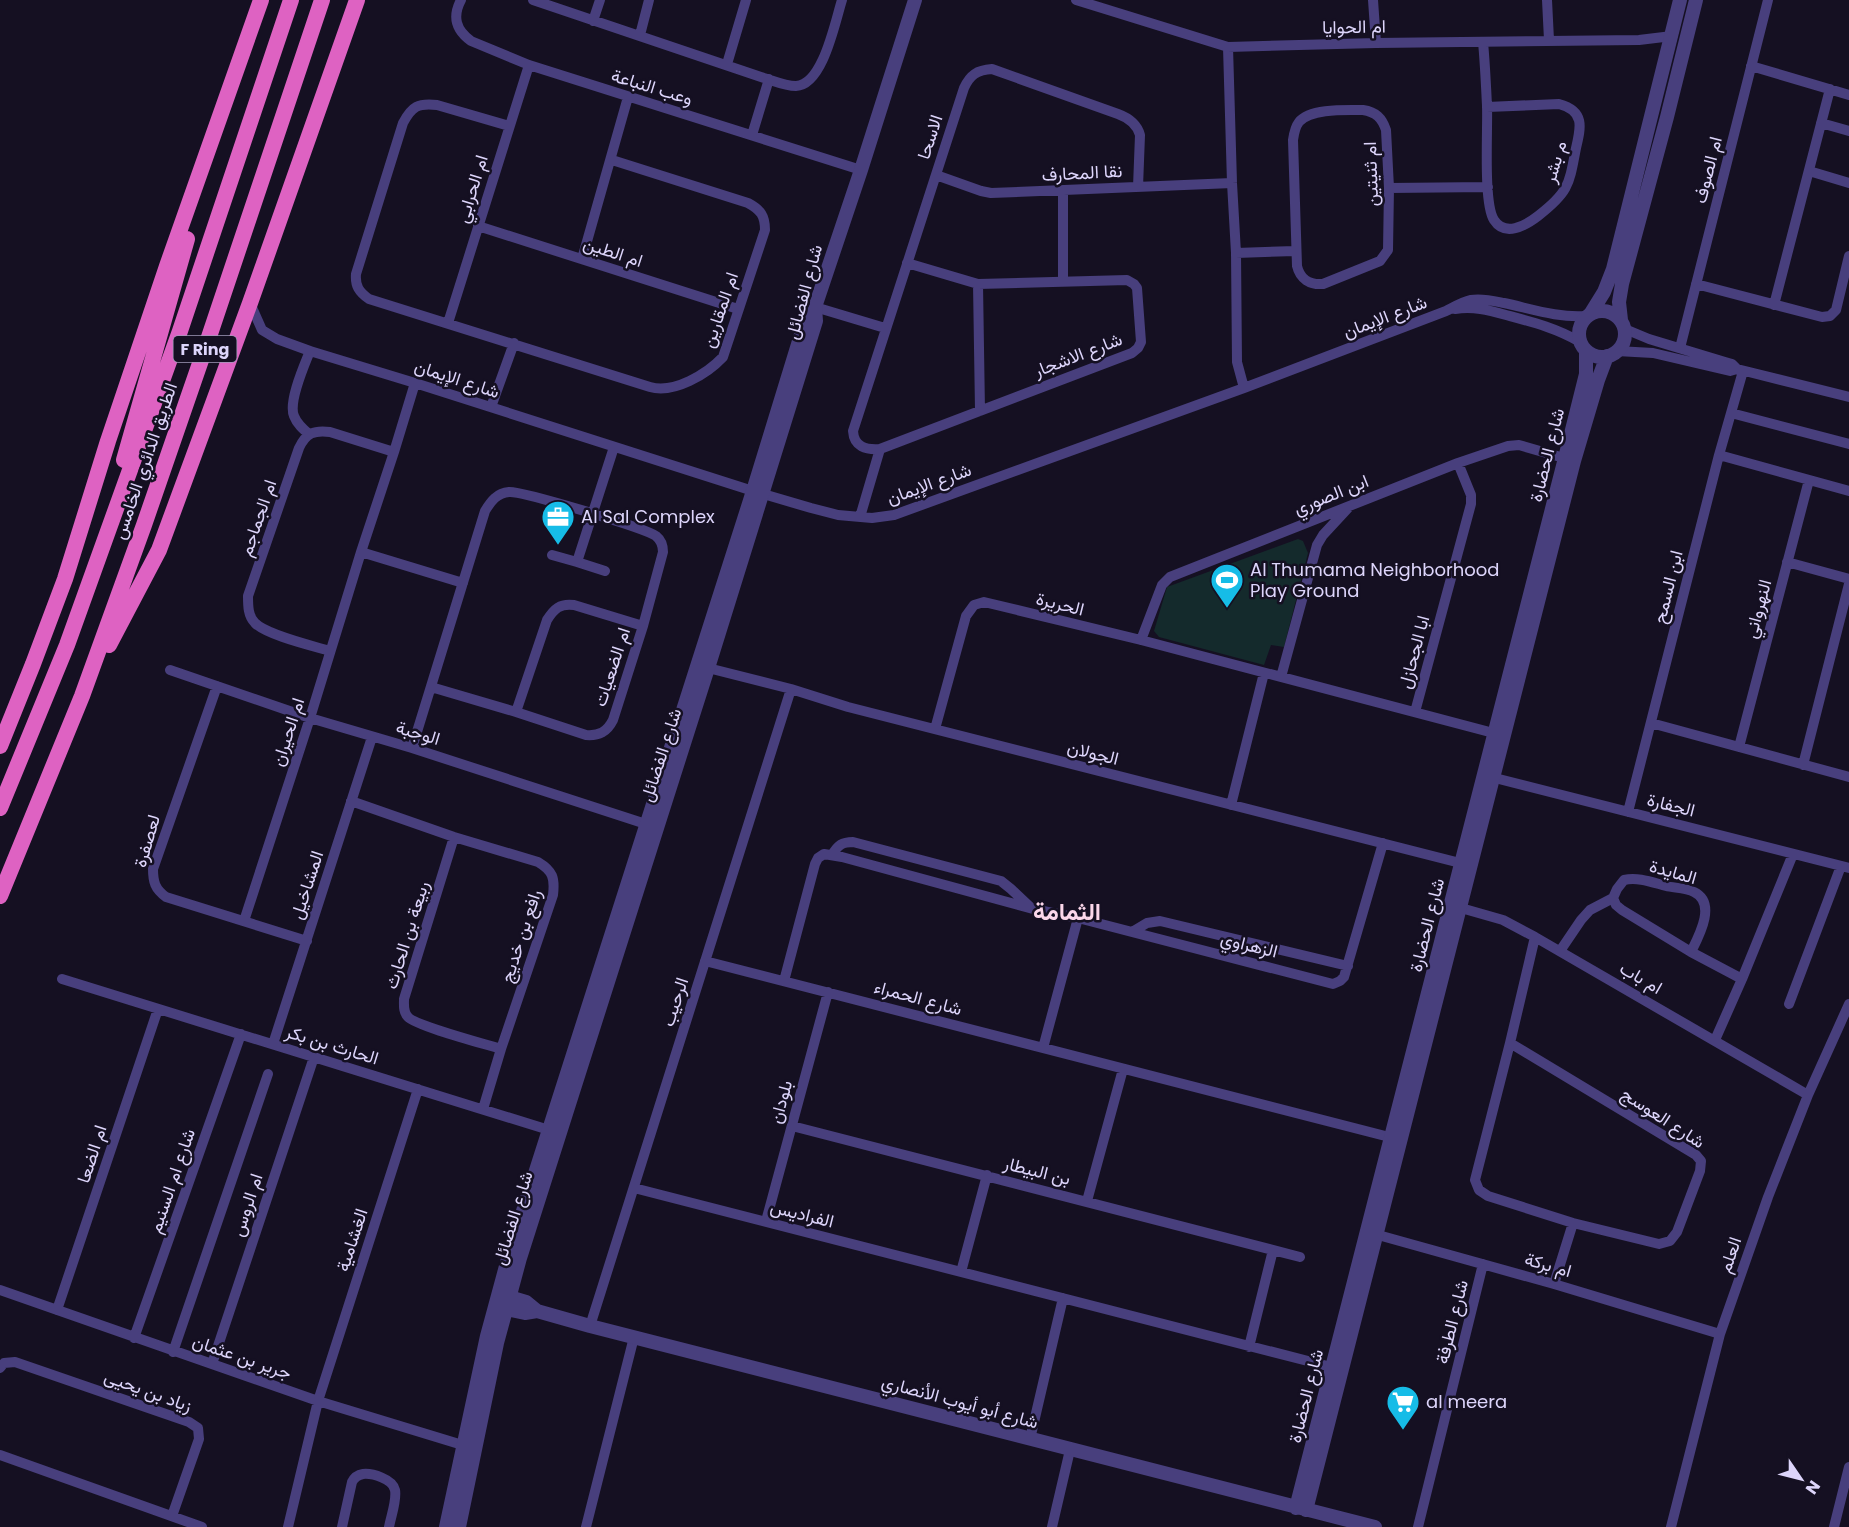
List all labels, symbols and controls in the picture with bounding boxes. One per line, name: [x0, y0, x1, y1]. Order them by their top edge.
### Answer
street label: ام الحوايا: [1322, 13, 1386, 40]
street label: وعب النباعة: [608, 62, 696, 111]
street label: الاسحا: [911, 111, 948, 162]
street label: ام الصوف: [1687, 134, 1728, 206]
street label: م بشر: [1536, 138, 1572, 187]
street label: ام ثنيتين: [1357, 141, 1384, 207]
street label: ام الحرابي: [449, 152, 497, 227]
street label: نقا المحارف: [1041, 158, 1123, 187]
street label: ام الطين: [580, 230, 646, 273]
street label: شارع الفضائل: [779, 242, 828, 342]
street label: ام المقارين: [695, 269, 744, 351]
street label: شارع الإيمان: [1339, 289, 1430, 344]
street label: شارع الاشجار: [1029, 326, 1126, 383]
road number: F Ring: [174, 336, 236, 362]
street label: شارع الإيمان: [411, 353, 503, 404]
street label: الطريق الدائري الخامس: [106, 379, 186, 543]
street label: شارع الحضارة: [1523, 405, 1570, 504]
street label: شارع الإيمان: [883, 457, 975, 510]
street label: ابن الصوري: [1290, 468, 1373, 524]
street label: ام الجماجم: [233, 476, 282, 560]
office icon: Al Sal Complex: [540, 499, 576, 546]
place label: Al Sal Complex: [581, 504, 715, 529]
street label: ابن السمح: [1646, 548, 1689, 626]
place label: Al Thumama Neighborhood Play Ground: [1250, 557, 1499, 603]
sports icon: Al Thumama Neighborhood Play Ground: [1209, 562, 1245, 609]
street label: النهرواني: [1738, 577, 1780, 642]
street label: الحريرة: [1033, 585, 1087, 622]
street label: ابا الجحازل: [1392, 613, 1435, 691]
street label: ام الضعيات: [587, 624, 636, 710]
street label: ام الحيران: [265, 694, 310, 769]
street label: شارع الفضائل: [634, 705, 687, 805]
street label: الوجبة: [393, 714, 443, 751]
street label: الجولان: [1065, 734, 1121, 771]
street label: الجفارة: [1645, 787, 1698, 823]
street label: لعصفرة: [127, 812, 166, 870]
street label: المشاخيل: [284, 847, 329, 922]
street label: المايدة: [1647, 853, 1700, 890]
street label: شارع الحضارة: [1403, 875, 1450, 974]
street label: ربيعة بن الحارث: [378, 878, 435, 992]
street label: رافع بن خديج: [494, 886, 547, 986]
district label: الثمامة: [1033, 895, 1101, 928]
street label: الزهراوي: [1217, 925, 1280, 967]
street label: ام باب: [1615, 955, 1667, 1000]
street label: الرحيب: [655, 974, 694, 1030]
street label: شارع الحمراء: [871, 974, 965, 1021]
street label: الحارث بن بكر: [282, 1018, 382, 1071]
street label: بلودان: [763, 1077, 798, 1126]
street label: شارع العوسج: [1617, 1081, 1710, 1154]
street label: ام الضعا: [70, 1122, 113, 1186]
street label: شارع ام السنيم: [142, 1125, 201, 1237]
street label: بن البيطار: [1000, 1150, 1073, 1191]
street label: شارع الفضائل: [486, 1168, 539, 1268]
street label: ام الروس: [225, 1170, 268, 1240]
street label: الفراديس: [768, 1194, 837, 1233]
street label: الغشامية: [330, 1205, 373, 1275]
street label: العلم: [1712, 1233, 1747, 1276]
street label: ام بركة: [1522, 1246, 1574, 1283]
street label: شارع الطرفة: [1429, 1277, 1474, 1367]
street label: جرير بن عثمان: [189, 1328, 295, 1385]
street label: شارع الحضارة: [1282, 1346, 1329, 1445]
street label: زياد بن يحيى: [101, 1363, 195, 1418]
street label: شارع أبو أيوب الأنصاري: [878, 1369, 1041, 1437]
supermarket icon: al meera: [1385, 1384, 1421, 1431]
place label: al meera: [1426, 1389, 1507, 1414]
north arrow: [1771, 1449, 1831, 1509]
text: N: [1800, 1476, 1826, 1499]

